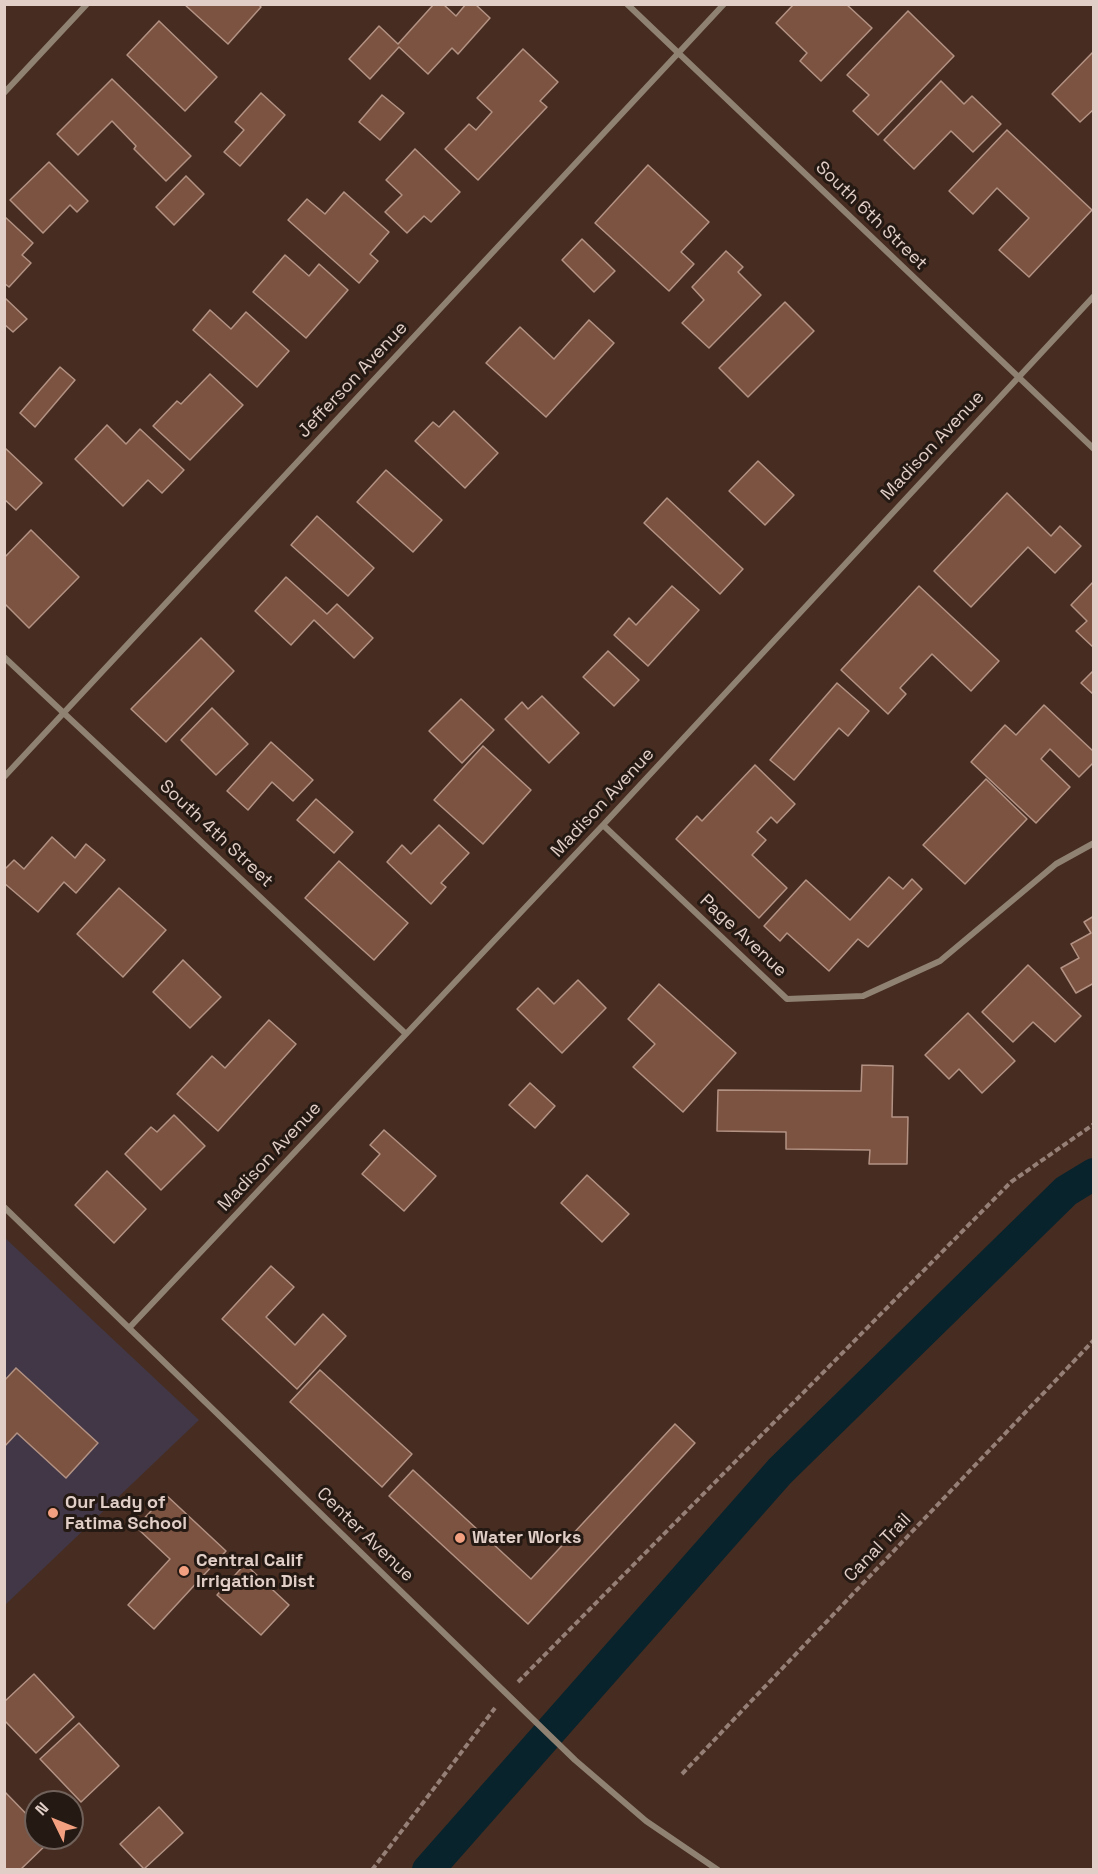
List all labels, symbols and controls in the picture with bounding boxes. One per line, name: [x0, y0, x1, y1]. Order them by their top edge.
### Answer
street label: South 6th Street: [811, 157, 931, 275]
street label: Jefferson Avenue: [294, 317, 412, 443]
street label: Madison Avenue: [877, 387, 989, 505]
street label: Madison Avenue: [547, 744, 659, 862]
street label: South 4th Street: [155, 776, 277, 892]
street label: Page Avenue: [695, 890, 791, 982]
street label: Madison Avenue: [214, 1098, 326, 1216]
street label: Center Avenue: [312, 1483, 418, 1587]
place label: Our Lady of Fatima School: [65, 1492, 187, 1534]
marker: Our Lady of Fatima School: [46, 1506, 60, 1520]
street label: Canal Trail: [840, 1509, 916, 1587]
place label: Water Works: [472, 1527, 581, 1549]
marker: Water Works: [453, 1531, 467, 1545]
place label: Central Calif Irrigation Dist: [196, 1550, 315, 1592]
marker: Central Calif Irrigation Dist: [177, 1564, 191, 1578]
north arrow: [24, 1790, 84, 1850]
text: N: [31, 1798, 53, 1820]

